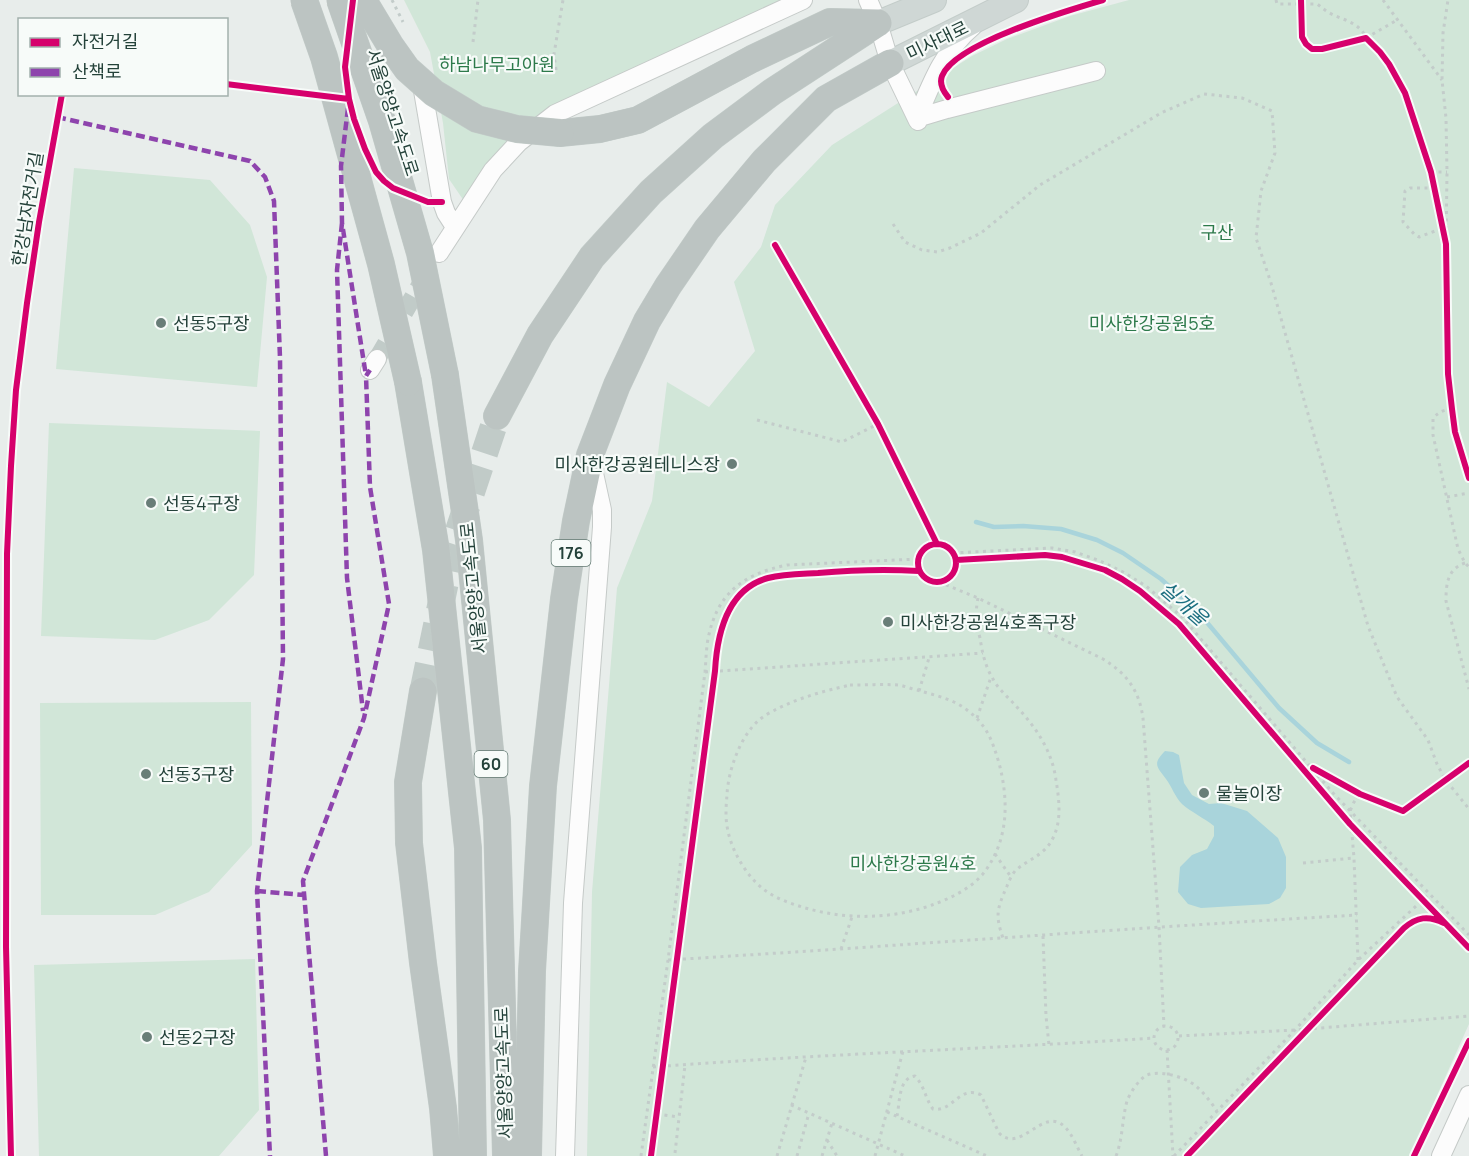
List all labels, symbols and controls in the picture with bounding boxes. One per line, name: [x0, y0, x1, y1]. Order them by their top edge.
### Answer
street label: 미사대로: [902, 15, 972, 65]
legend: [18, 18, 228, 96]
text: 자전거길: [72, 29, 138, 53]
street label: 서울양양고속도로: [361, 45, 425, 179]
park label: 하남나무고아원: [439, 52, 555, 76]
text: 산책로: [72, 59, 122, 83]
street label: 한강남자전거길: [6, 150, 48, 268]
park label: 구산: [1200, 220, 1234, 244]
place label: 선동5구장: [173, 311, 250, 335]
park label: 미사한강공원5호: [1089, 311, 1215, 335]
marker: 선동5구장: [154, 316, 168, 330]
place label: 미사한강공원테니스장: [554, 452, 720, 476]
marker: 미사한강공원테니스장: [725, 457, 739, 471]
place label: 선동4구장: [163, 491, 240, 515]
marker: 선동4구장: [144, 496, 158, 510]
street label: 서울양양고속도로: [454, 521, 492, 655]
road number: 176: [552, 540, 590, 566]
water label: 실개울: [1154, 575, 1215, 632]
place label: 미사한강공원4호족구장: [900, 610, 1076, 634]
marker: 미사한강공원4호족구장: [881, 615, 895, 629]
road number: 60: [474, 751, 508, 777]
place label: 선동3구장: [158, 762, 234, 786]
marker: 선동3구장: [139, 767, 153, 781]
place label: 물놀이장: [1216, 781, 1282, 805]
marker: 물놀이장: [1197, 786, 1211, 800]
park label: 미사한강공원4호: [850, 851, 976, 875]
street label: 서울양양고속도로: [489, 1006, 517, 1140]
place label: 선동2구장: [159, 1025, 236, 1049]
marker: 선동2구장: [140, 1030, 154, 1044]

